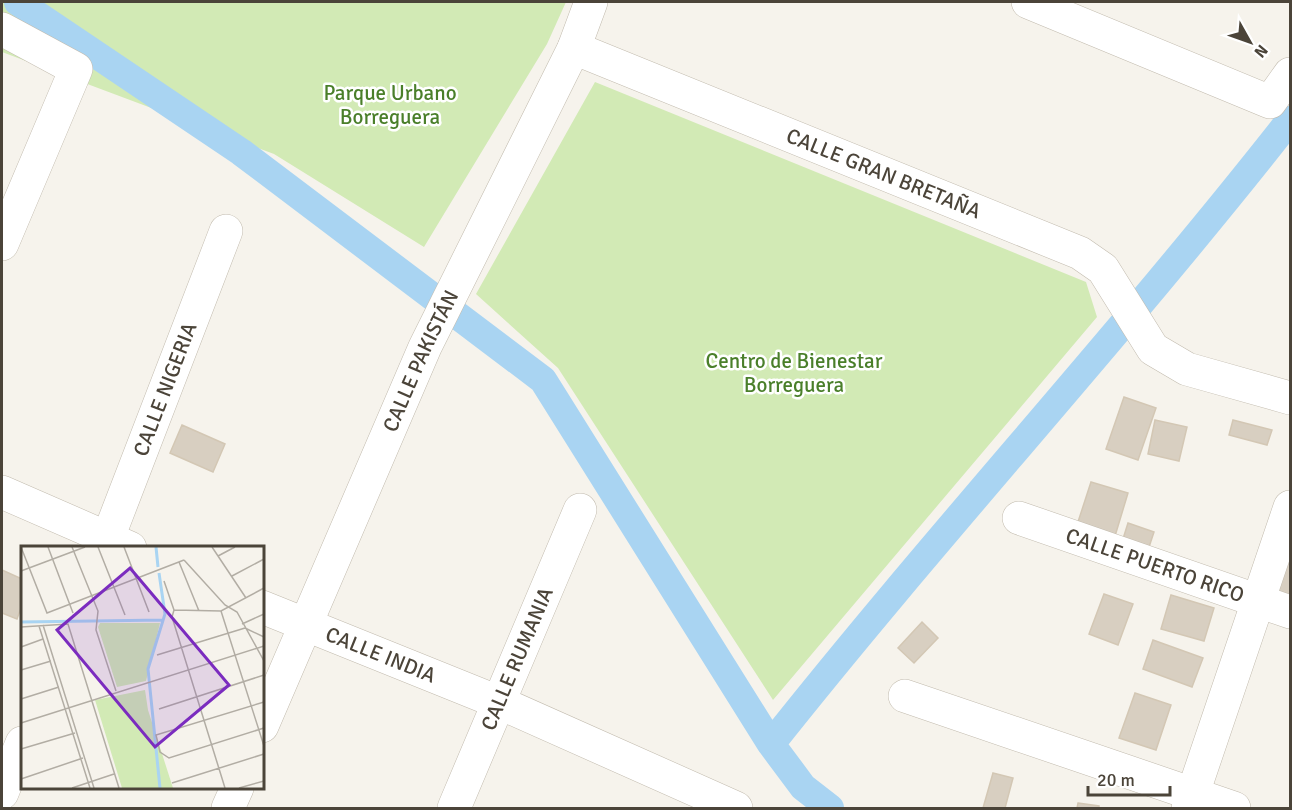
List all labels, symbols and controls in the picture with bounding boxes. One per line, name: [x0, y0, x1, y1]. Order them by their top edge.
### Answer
north arrow: [1220, 12, 1280, 72]
text: N: [1249, 40, 1272, 62]
park label: Parque Urbano Borreguera: [323, 80, 457, 130]
street label: CALLE GRAN BRETAÑA: [782, 122, 985, 225]
street label: CALLE PAKISTÁN: [377, 286, 464, 436]
street label: CALLE NIGERIA: [128, 319, 203, 460]
park label: Centro de Bienestar Borreguera: [706, 348, 883, 398]
street label: CALLE PUERTO RICO: [1062, 522, 1248, 608]
inset map: [21, 546, 264, 789]
street label: CALLE RUMANIA: [475, 583, 559, 734]
street label: CALLE INDIA: [322, 621, 440, 689]
scale bar: [1088, 759, 1170, 797]
text: 20 m: [1097, 769, 1135, 791]

